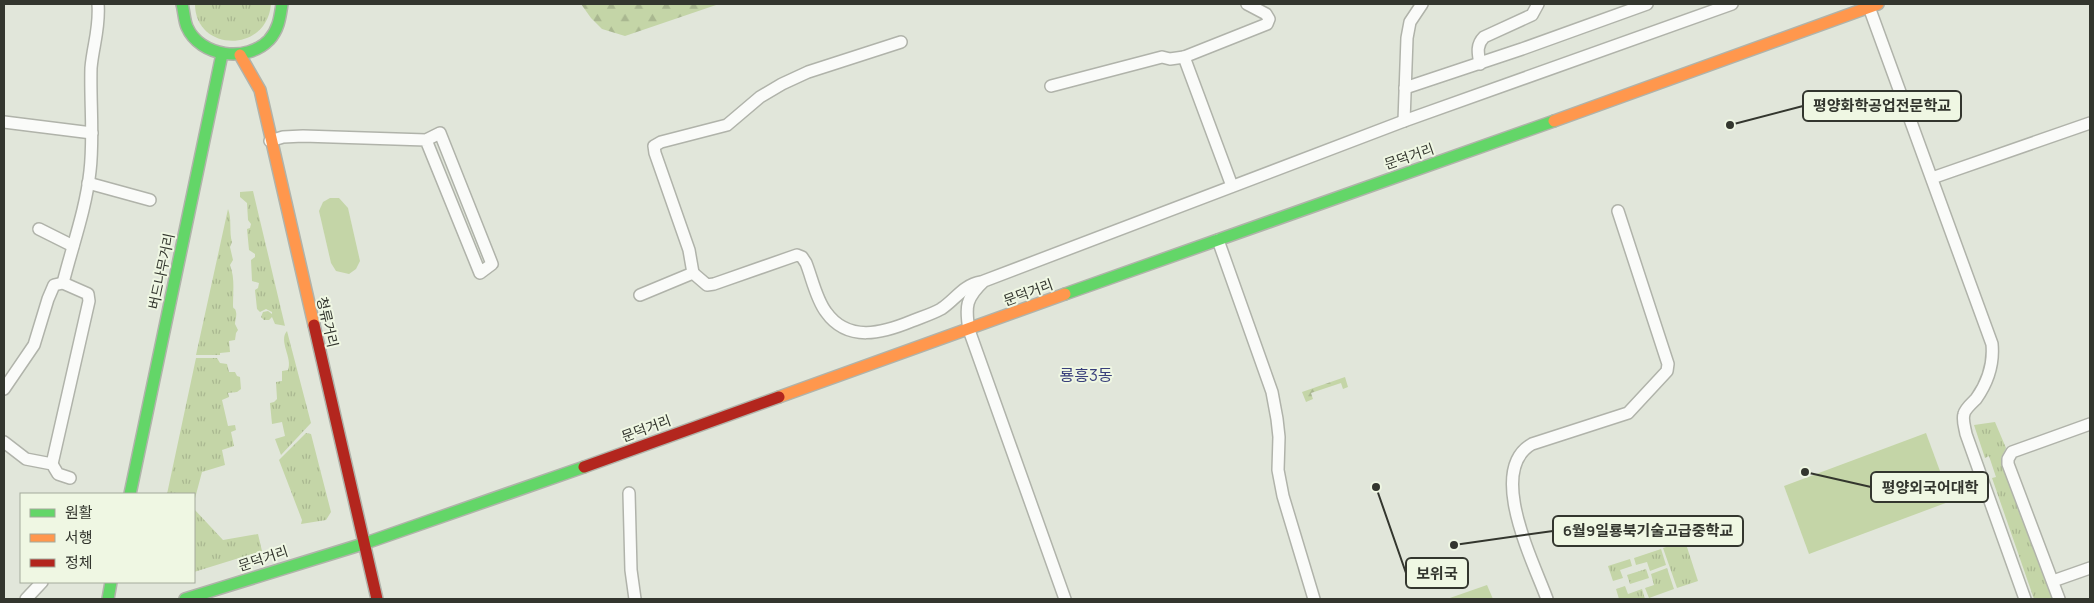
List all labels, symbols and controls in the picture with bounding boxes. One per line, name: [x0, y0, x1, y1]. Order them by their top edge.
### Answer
callout: 평양화학공업전문학교: [1803, 91, 1961, 121]
text: 평양화학공업전문학교: [1813, 95, 1951, 116]
street label: 문덕거리: [1382, 139, 1436, 173]
street label: 버드나무거리: [144, 231, 178, 311]
street label: 문덕거리: [1001, 274, 1055, 310]
street label: 청류거리: [313, 295, 343, 349]
district label: 룡흥3동: [1059, 364, 1113, 386]
street label: 문덕거리: [619, 410, 673, 446]
callout: 평양외국어대학: [1871, 472, 1988, 502]
text: 평양외국어대학: [1882, 477, 1978, 498]
legend: [20, 493, 195, 583]
text: 원활: [65, 502, 93, 523]
callout: 6월9일룡북기술고급중학교: [1553, 516, 1743, 546]
text: 6월9일룡북기술고급중학교: [1563, 520, 1733, 541]
text: 서행: [65, 527, 93, 548]
street label: 문덕거리: [236, 541, 290, 575]
text: 정체: [65, 552, 93, 573]
callout: 보위국: [1406, 558, 1468, 588]
text: 보위국: [1416, 563, 1458, 584]

